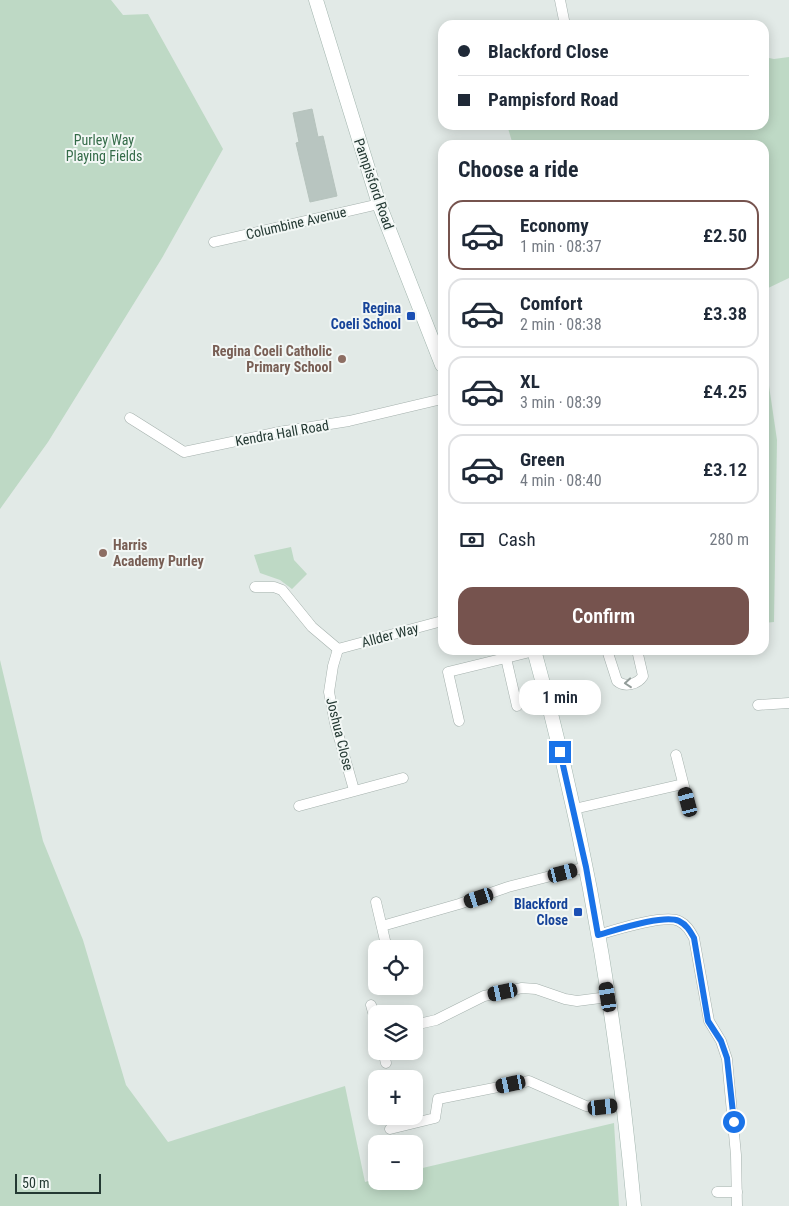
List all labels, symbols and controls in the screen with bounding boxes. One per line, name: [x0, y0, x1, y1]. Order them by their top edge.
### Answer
text: Blackford Close: [488, 40, 609, 63]
text: Pampisford Road: [488, 88, 619, 111]
park label: Purley Way Playing Fields: [66, 132, 142, 164]
street label: Pampisford Road: [351, 136, 397, 232]
text: Choose a ride: [458, 157, 579, 182]
street label: Columbine Avenue: [244, 204, 348, 242]
icon: car: [460, 213, 505, 258]
text: Economy: [520, 214, 589, 237]
text: £2.50: [703, 224, 747, 247]
text: 1 min · 08:37: [520, 237, 602, 256]
icon: car: [460, 291, 505, 336]
text: Comfort: [520, 292, 583, 315]
place label: Regina Coeli School: [331, 300, 401, 332]
text: £3.38: [703, 302, 747, 325]
marker: Regina Coeli School: [405, 310, 417, 322]
text: 2 min · 08:38: [520, 315, 602, 334]
place label: Regina Coeli Catholic Primary School: [212, 343, 333, 375]
marker: Regina Coeli Catholic Primary School: [336, 353, 348, 365]
icon: car: [460, 369, 505, 414]
text: XL: [520, 370, 540, 393]
text: £4.25: [703, 380, 747, 403]
text: 3 min · 08:39: [520, 393, 602, 412]
street label: Kendra Hall Road: [234, 417, 330, 449]
icon: car: [460, 447, 505, 492]
text: Green: [520, 448, 565, 471]
text: £3.12: [703, 458, 747, 481]
text: 4 min · 08:40: [520, 471, 602, 490]
icon: cash: [458, 526, 486, 554]
text: Cash: [498, 528, 536, 551]
text: 280 m: [710, 530, 749, 549]
place label: Harris Academy Purley: [113, 537, 204, 569]
marker: Harris Academy Purley: [97, 547, 109, 559]
button: Confirm: [458, 587, 749, 645]
street label: Allder Way: [360, 620, 420, 650]
one-way arrow: [623, 677, 631, 688]
callout: 1 min: [519, 680, 601, 714]
text: 1 min: [542, 688, 578, 707]
street label: Joshua Close: [323, 696, 357, 773]
route end: [549, 741, 571, 763]
car: [676, 786, 699, 818]
car: [546, 862, 579, 884]
car: [462, 886, 495, 910]
place label: Blackford Close: [514, 896, 568, 928]
marker: Blackford Close: [572, 906, 584, 918]
map controls: [368, 940, 423, 1190]
button: locate: [368, 940, 423, 995]
car: [598, 981, 617, 1013]
car: [486, 982, 519, 1002]
button: layers: [368, 1005, 423, 1060]
button: +: [368, 1070, 423, 1125]
car: [494, 1074, 527, 1094]
car: [587, 1098, 618, 1116]
route start: [723, 1111, 745, 1133]
button: −: [368, 1135, 423, 1190]
scale bar: [15, 1171, 101, 1194]
text: 50 m: [22, 1175, 50, 1191]

